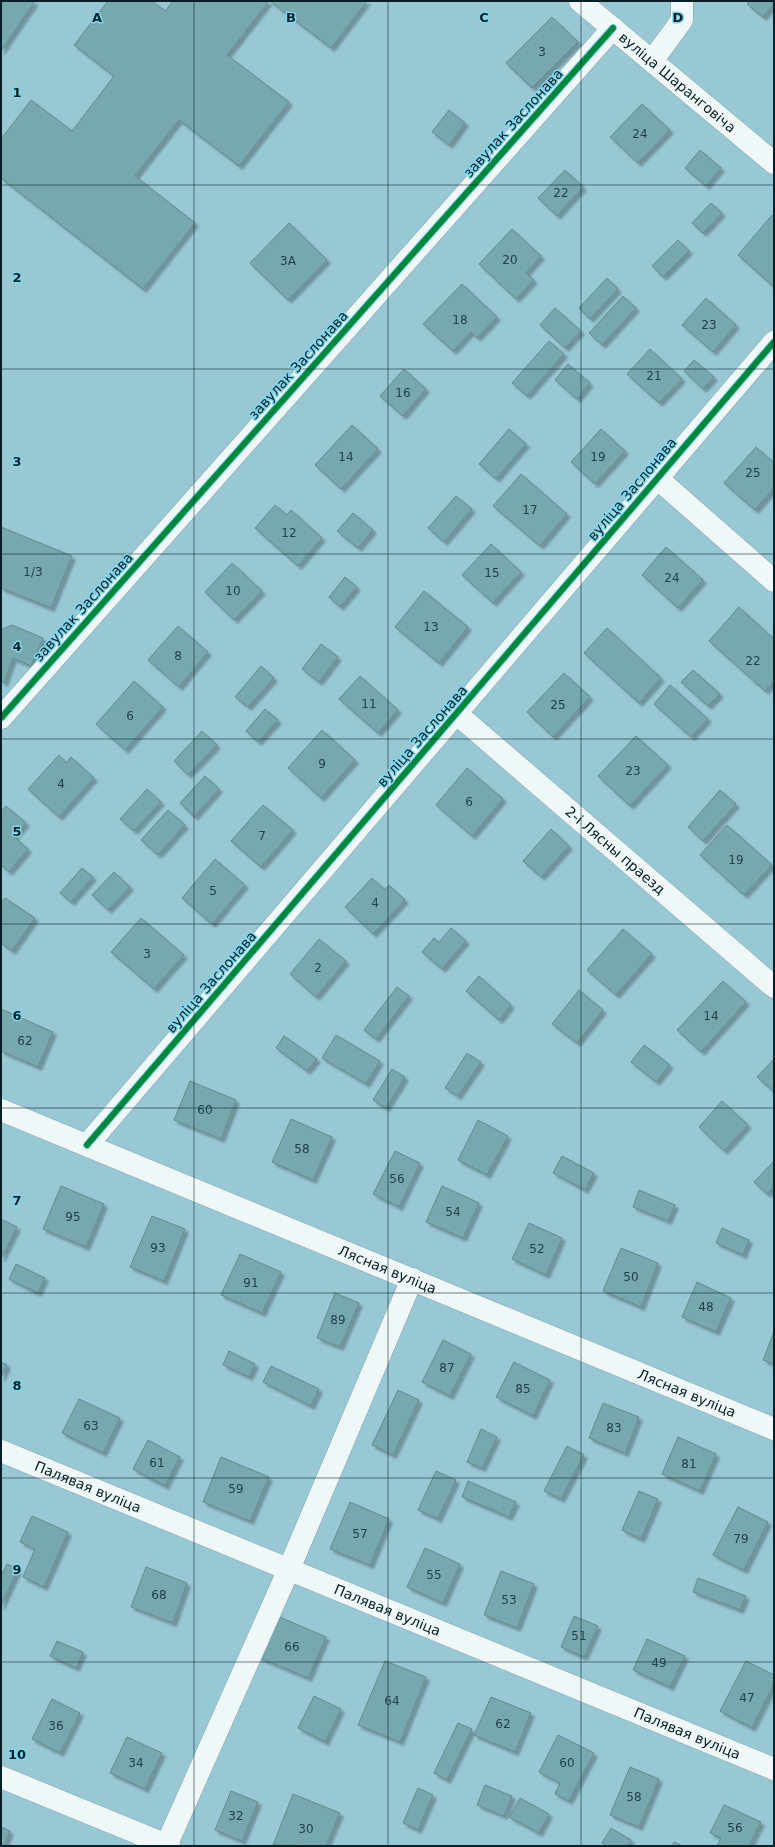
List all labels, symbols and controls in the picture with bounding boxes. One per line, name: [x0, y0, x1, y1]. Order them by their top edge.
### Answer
text: A: [92, 10, 102, 25]
text: B: [286, 10, 296, 25]
text: C: [479, 10, 489, 25]
text: D: [673, 10, 684, 25]
street label: вуліца Шаранговіча: [616, 29, 739, 136]
house number: 3: [538, 45, 546, 59]
street label: завулак Заслонава: [460, 66, 566, 180]
text: 1: [12, 85, 22, 100]
house number: 24: [632, 127, 648, 141]
house number: 22: [553, 186, 569, 200]
house number: 20: [502, 253, 518, 267]
house number: 3А: [280, 254, 297, 268]
text: 2: [12, 270, 22, 285]
street label: завулак Заслонава: [245, 308, 351, 422]
house number: 18: [452, 313, 468, 327]
house number: 23: [701, 318, 717, 332]
house number: 21: [646, 369, 662, 383]
house number: 16: [395, 386, 411, 400]
street label: вуліца Заслонава: [584, 434, 680, 544]
house number: 14: [338, 450, 354, 464]
house number: 19: [590, 450, 606, 464]
text: 3: [12, 454, 22, 469]
house number: 25: [745, 466, 761, 480]
house number: 17: [522, 503, 538, 517]
house number: 12: [281, 526, 297, 540]
street label: завулак Заслонава: [30, 550, 136, 664]
house number: 1/3: [23, 565, 43, 579]
house number: 15: [484, 566, 500, 580]
house number: 24: [664, 571, 680, 585]
house number: 10: [225, 584, 241, 598]
house number: 13: [423, 620, 439, 634]
text: 4: [12, 639, 22, 654]
house number: 8: [174, 649, 182, 663]
house number: 22: [745, 654, 761, 668]
street label: вуліца Заслонава: [374, 682, 470, 790]
house number: 11: [361, 697, 377, 711]
house number: 25: [550, 698, 566, 712]
house number: 6: [126, 709, 134, 723]
house number: 9: [318, 757, 326, 771]
house number: 23: [625, 764, 641, 778]
house number: 4: [57, 777, 65, 791]
house number: 6: [465, 795, 473, 809]
street label: 2-і Лясны праезд: [562, 803, 668, 898]
text: 5: [12, 824, 22, 839]
house number: 7: [258, 829, 266, 843]
house number: 19: [728, 853, 744, 867]
house number: 5: [209, 884, 217, 898]
house number: 4: [371, 896, 379, 910]
street label: вуліца Заслонава: [163, 928, 259, 1036]
house number: 3: [143, 947, 151, 961]
house number: 2: [314, 961, 322, 975]
text: 6: [12, 1008, 22, 1023]
house number: 14: [703, 1009, 719, 1023]
house number: 62: [17, 1034, 33, 1048]
house number: 60: [197, 1103, 213, 1117]
house number: 58: [294, 1142, 310, 1156]
house number: 56: [389, 1172, 405, 1186]
text: 7: [12, 1193, 22, 1208]
house number: 54: [445, 1205, 461, 1219]
house number: 95: [65, 1210, 81, 1224]
house number: 93: [150, 1241, 166, 1255]
street label: Лясная вуліца: [336, 1242, 439, 1297]
house number: 52: [529, 1242, 545, 1256]
house number: 50: [623, 1270, 639, 1284]
house number: 91: [243, 1276, 259, 1290]
house number: 48: [698, 1300, 714, 1314]
house number: 89: [330, 1313, 346, 1327]
house number: 87: [439, 1361, 455, 1375]
street label: Лясная вуліца: [635, 1366, 738, 1420]
text: 8: [12, 1378, 22, 1393]
house number: 85: [515, 1382, 531, 1396]
house number: 63: [83, 1419, 99, 1433]
house number: 83: [606, 1421, 622, 1435]
house number: 61: [149, 1456, 165, 1470]
house number: 81: [681, 1457, 697, 1471]
street label: Палявая вуліца: [32, 1458, 144, 1516]
house number: 59: [228, 1482, 244, 1496]
house number: 57: [352, 1527, 368, 1541]
house number: 79: [733, 1532, 749, 1546]
text: 9: [12, 1562, 22, 1577]
house number: 55: [426, 1568, 442, 1582]
street label: Палявая вуліца: [332, 1581, 443, 1639]
house number: 68: [151, 1588, 167, 1602]
house number: 53: [501, 1593, 517, 1607]
house number: 51: [571, 1629, 587, 1643]
house number: 66: [284, 1640, 300, 1654]
house number: 49: [651, 1656, 667, 1670]
house number: 47: [739, 1691, 755, 1705]
house number: 64: [384, 1694, 400, 1708]
street label: Палявая вуліца: [632, 1704, 743, 1762]
house number: 62: [495, 1717, 511, 1731]
house number: 36: [48, 1719, 64, 1733]
text: 10: [8, 1747, 26, 1762]
house number: 34: [128, 1756, 144, 1770]
house number: 60: [559, 1756, 575, 1770]
house number: 58: [626, 1790, 642, 1804]
house number: 32: [228, 1809, 244, 1823]
house number: 56: [727, 1821, 743, 1835]
house number: 30: [298, 1822, 314, 1836]

